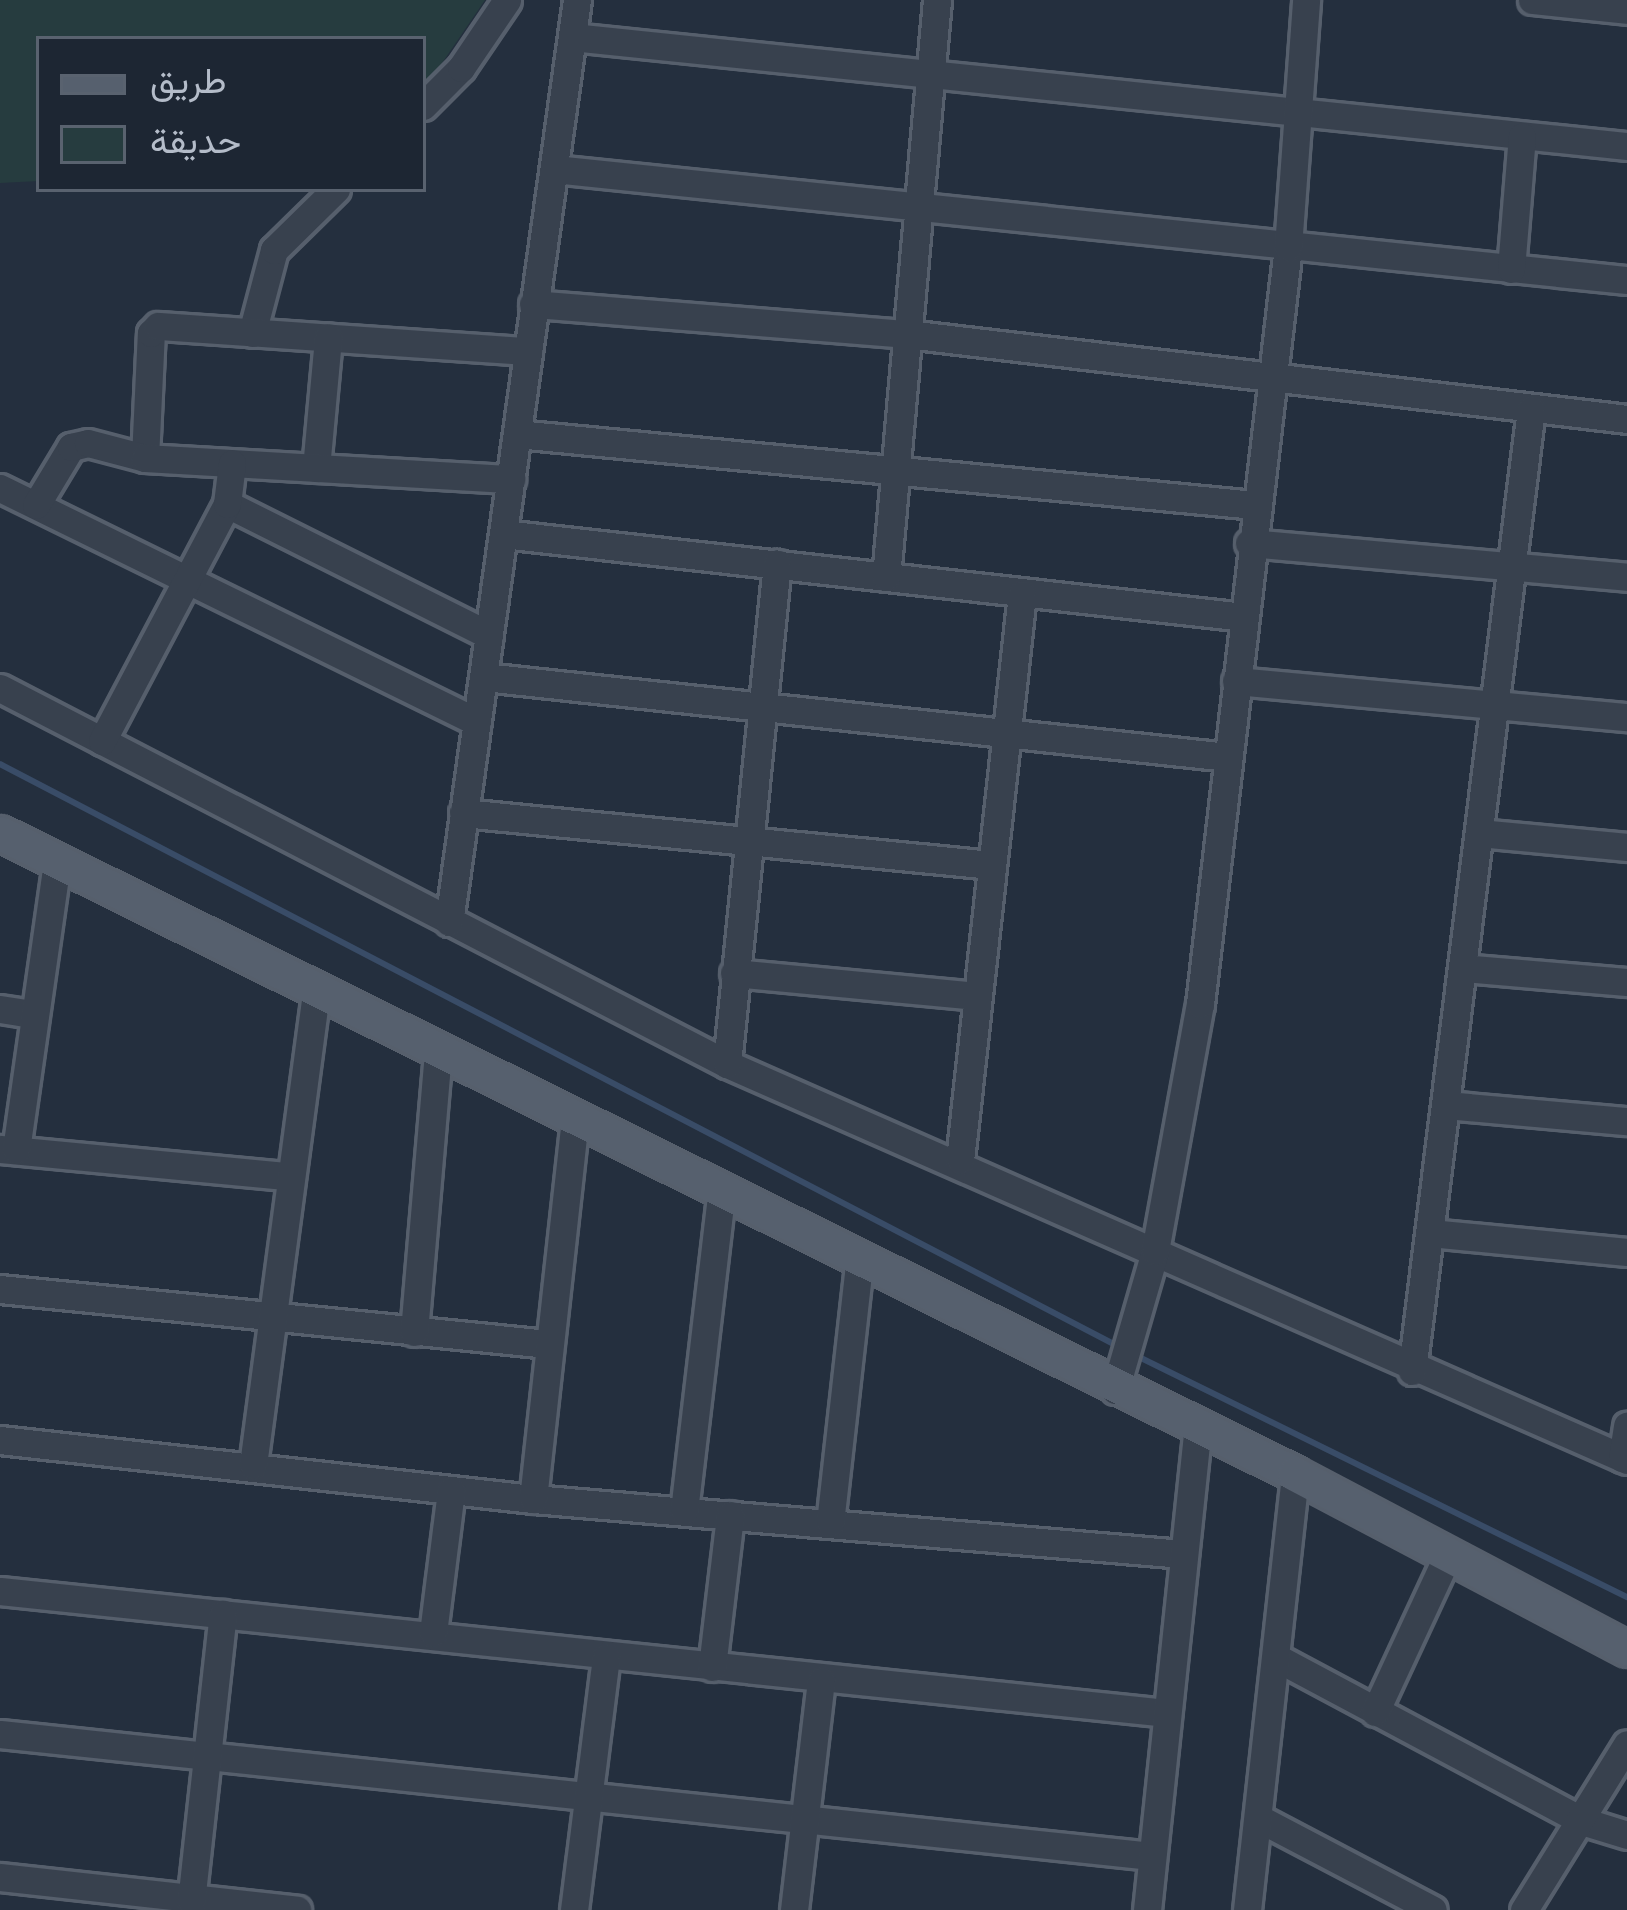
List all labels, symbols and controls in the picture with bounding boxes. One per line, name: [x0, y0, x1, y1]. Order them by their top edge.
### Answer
legend: [36, 36, 426, 192]
text: طريق: [150, 56, 226, 103]
text: حديقة: [150, 116, 241, 163]

